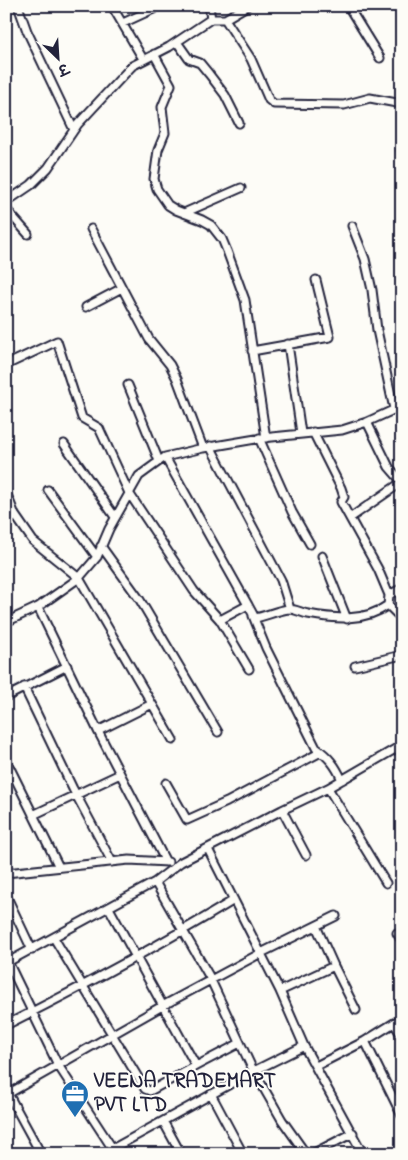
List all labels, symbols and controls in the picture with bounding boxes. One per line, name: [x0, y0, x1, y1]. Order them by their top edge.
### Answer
north arrow: [32, 32, 82, 82]
text: उ: [53, 56, 73, 81]
place label: VEENA TRADEMART PVT LTD: [93, 1067, 276, 1121]
office icon: VEENA TRADEMART PVT LTD: [60, 1079, 90, 1118]

